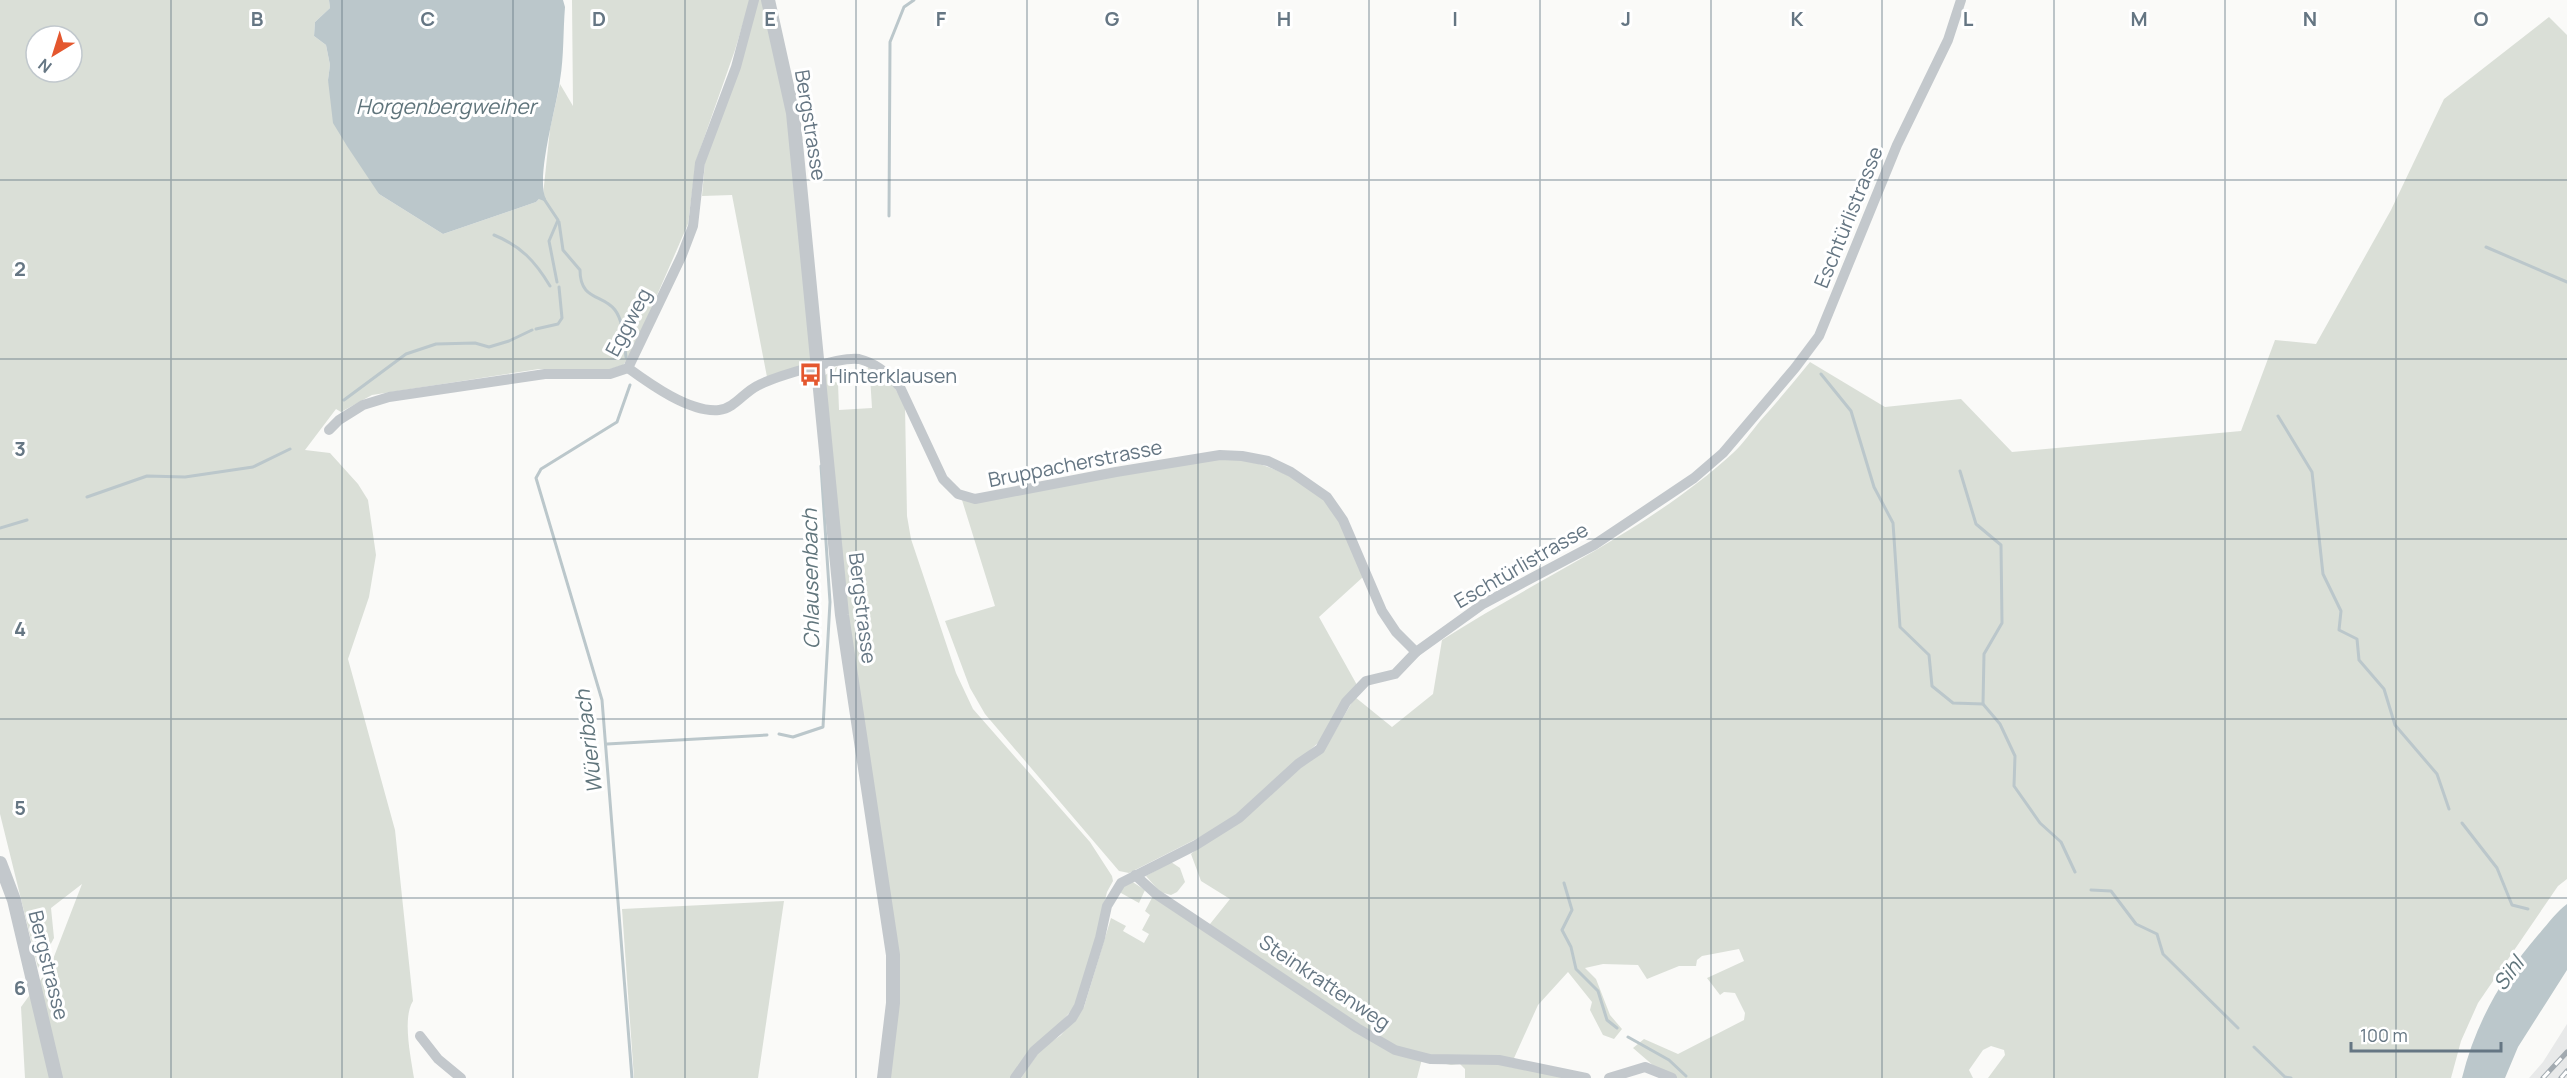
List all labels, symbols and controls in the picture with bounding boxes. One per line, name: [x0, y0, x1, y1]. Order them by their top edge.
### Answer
text: B: [251, 5, 264, 32]
text: C: [421, 5, 435, 32]
text: D: [592, 5, 606, 32]
text: E: [764, 5, 776, 32]
text: F: [936, 5, 947, 32]
text: G: [1105, 5, 1120, 32]
text: H: [1277, 5, 1291, 32]
text: I: [1452, 5, 1458, 32]
text: J: [1621, 5, 1631, 32]
text: K: [1791, 5, 1804, 32]
text: L: [1963, 5, 1974, 32]
text: M: [2130, 5, 2148, 32]
text: N: [2303, 5, 2317, 32]
text: O: [2474, 5, 2489, 32]
north arrow: [24, 24, 84, 84]
text: N: [33, 54, 56, 78]
street label: Bergstrasse: [789, 68, 833, 182]
water label: Horgenbergweiher: [356, 92, 539, 120]
street label: Eschtürlistrasse: [1807, 142, 1889, 292]
text: 2: [14, 255, 26, 282]
street label: Eggweg: [599, 283, 657, 361]
bus stop icon: Hinterklausen: [798, 362, 824, 388]
place label: Hinterklausen: [829, 362, 957, 389]
street label: Bruppacherstrasse: [986, 433, 1164, 493]
text: 3: [14, 435, 26, 462]
water label: Chlausenbach: [795, 507, 825, 649]
street label: Eschtürlistrasse: [1449, 516, 1593, 614]
street label: Bergstrasse: [843, 551, 883, 665]
text: 4: [14, 615, 26, 642]
water label: Wüeribach: [568, 687, 608, 796]
text: 5: [14, 794, 26, 821]
street label: Bergstrasse: [22, 908, 76, 1022]
street label: Steinkrattenweg: [1254, 928, 1396, 1036]
water label: Sihl: [2486, 948, 2532, 995]
text: 6: [14, 974, 26, 1001]
scale bar: [2351, 1015, 2501, 1053]
text: 100 m: [2360, 1023, 2408, 1047]

